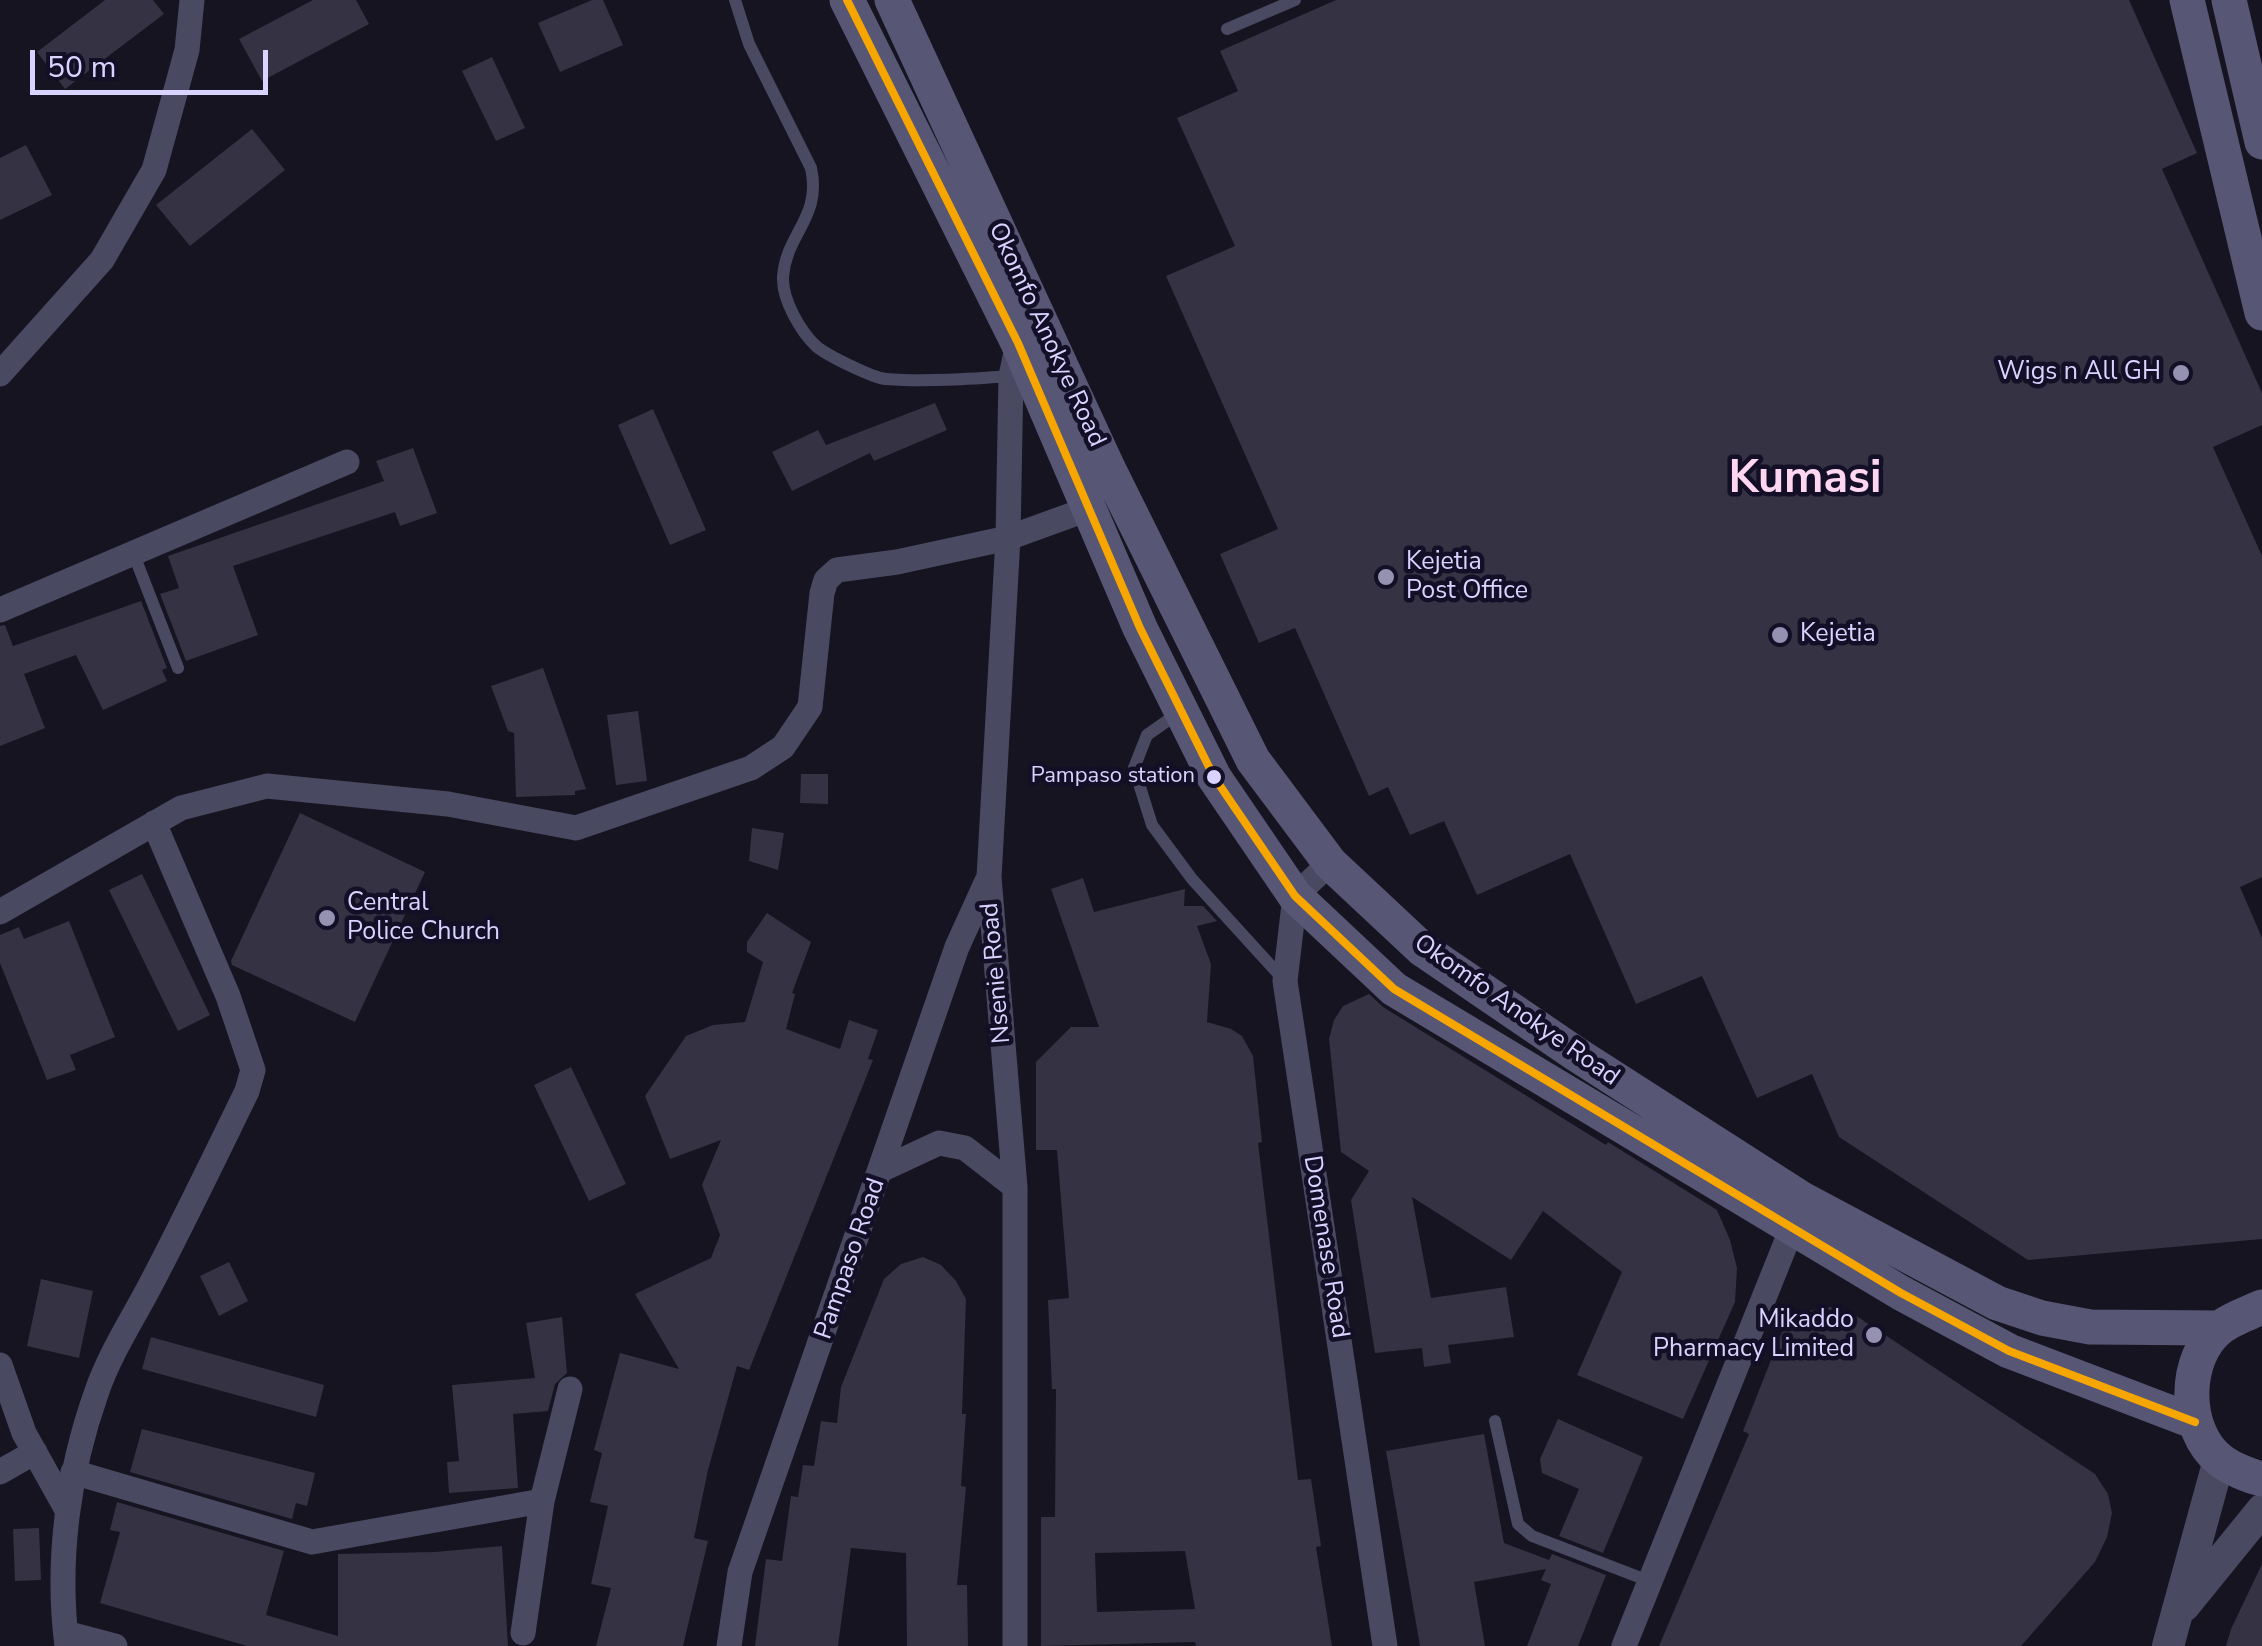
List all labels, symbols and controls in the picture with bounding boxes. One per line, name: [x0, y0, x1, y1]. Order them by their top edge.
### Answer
scale bar: [35, 30, 272, 92]
text: 50 m: [47, 47, 116, 88]
street label: Okomfo Anokye Road: [981, 218, 1111, 452]
place label: Wigs n All GH: [1997, 358, 2161, 388]
marker: Wigs n All GH: [2170, 362, 2192, 384]
district label: Kumasi: [1729, 454, 1881, 508]
place label: Kejetia Post Office: [1406, 548, 1528, 607]
marker: Kejetia Post Office: [1375, 566, 1397, 588]
place label: Kejetia: [1800, 620, 1876, 650]
marker: Kejetia: [1769, 624, 1791, 646]
place label: Pampaso station: [1031, 764, 1195, 790]
marker: Pampaso station: [1204, 767, 1224, 787]
place label: Central Police Church: [347, 889, 500, 948]
street label: Nsenie Road: [976, 901, 1018, 1045]
marker: Central Police Church: [316, 907, 338, 929]
street label: Okomfo Anokye Road: [1407, 929, 1625, 1093]
street label: Domenase Road: [1296, 1154, 1354, 1340]
street label: Pampaso Road: [809, 1175, 893, 1343]
place label: Mikaddo Pharmacy Limited: [1653, 1306, 1854, 1365]
marker: Mikaddo Pharmacy Limited: [1863, 1324, 1885, 1346]

